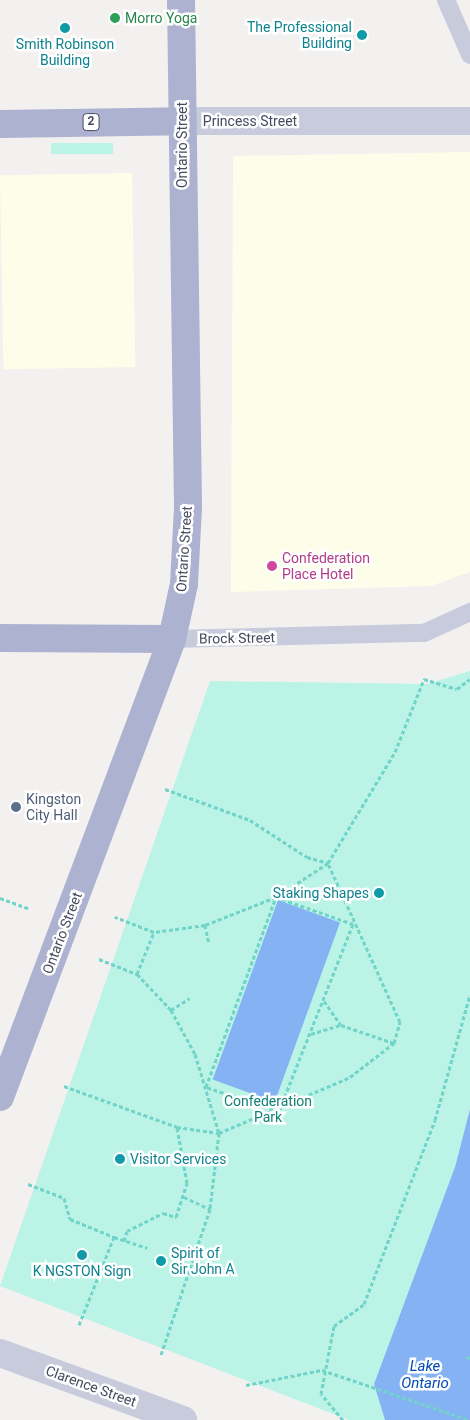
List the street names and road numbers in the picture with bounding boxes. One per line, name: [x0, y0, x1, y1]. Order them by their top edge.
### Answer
street label: Ontario Street: [174, 102, 190, 188]
road number: 2: [82, 112, 100, 132]
street label: Princess Street: [203, 113, 297, 129]
street label: Ontario Street: [173, 505, 195, 593]
street label: Brock Street: [199, 629, 275, 647]
street label: Ontario Street: [39, 890, 85, 976]
street label: Clarence Street: [43, 1362, 139, 1410]

